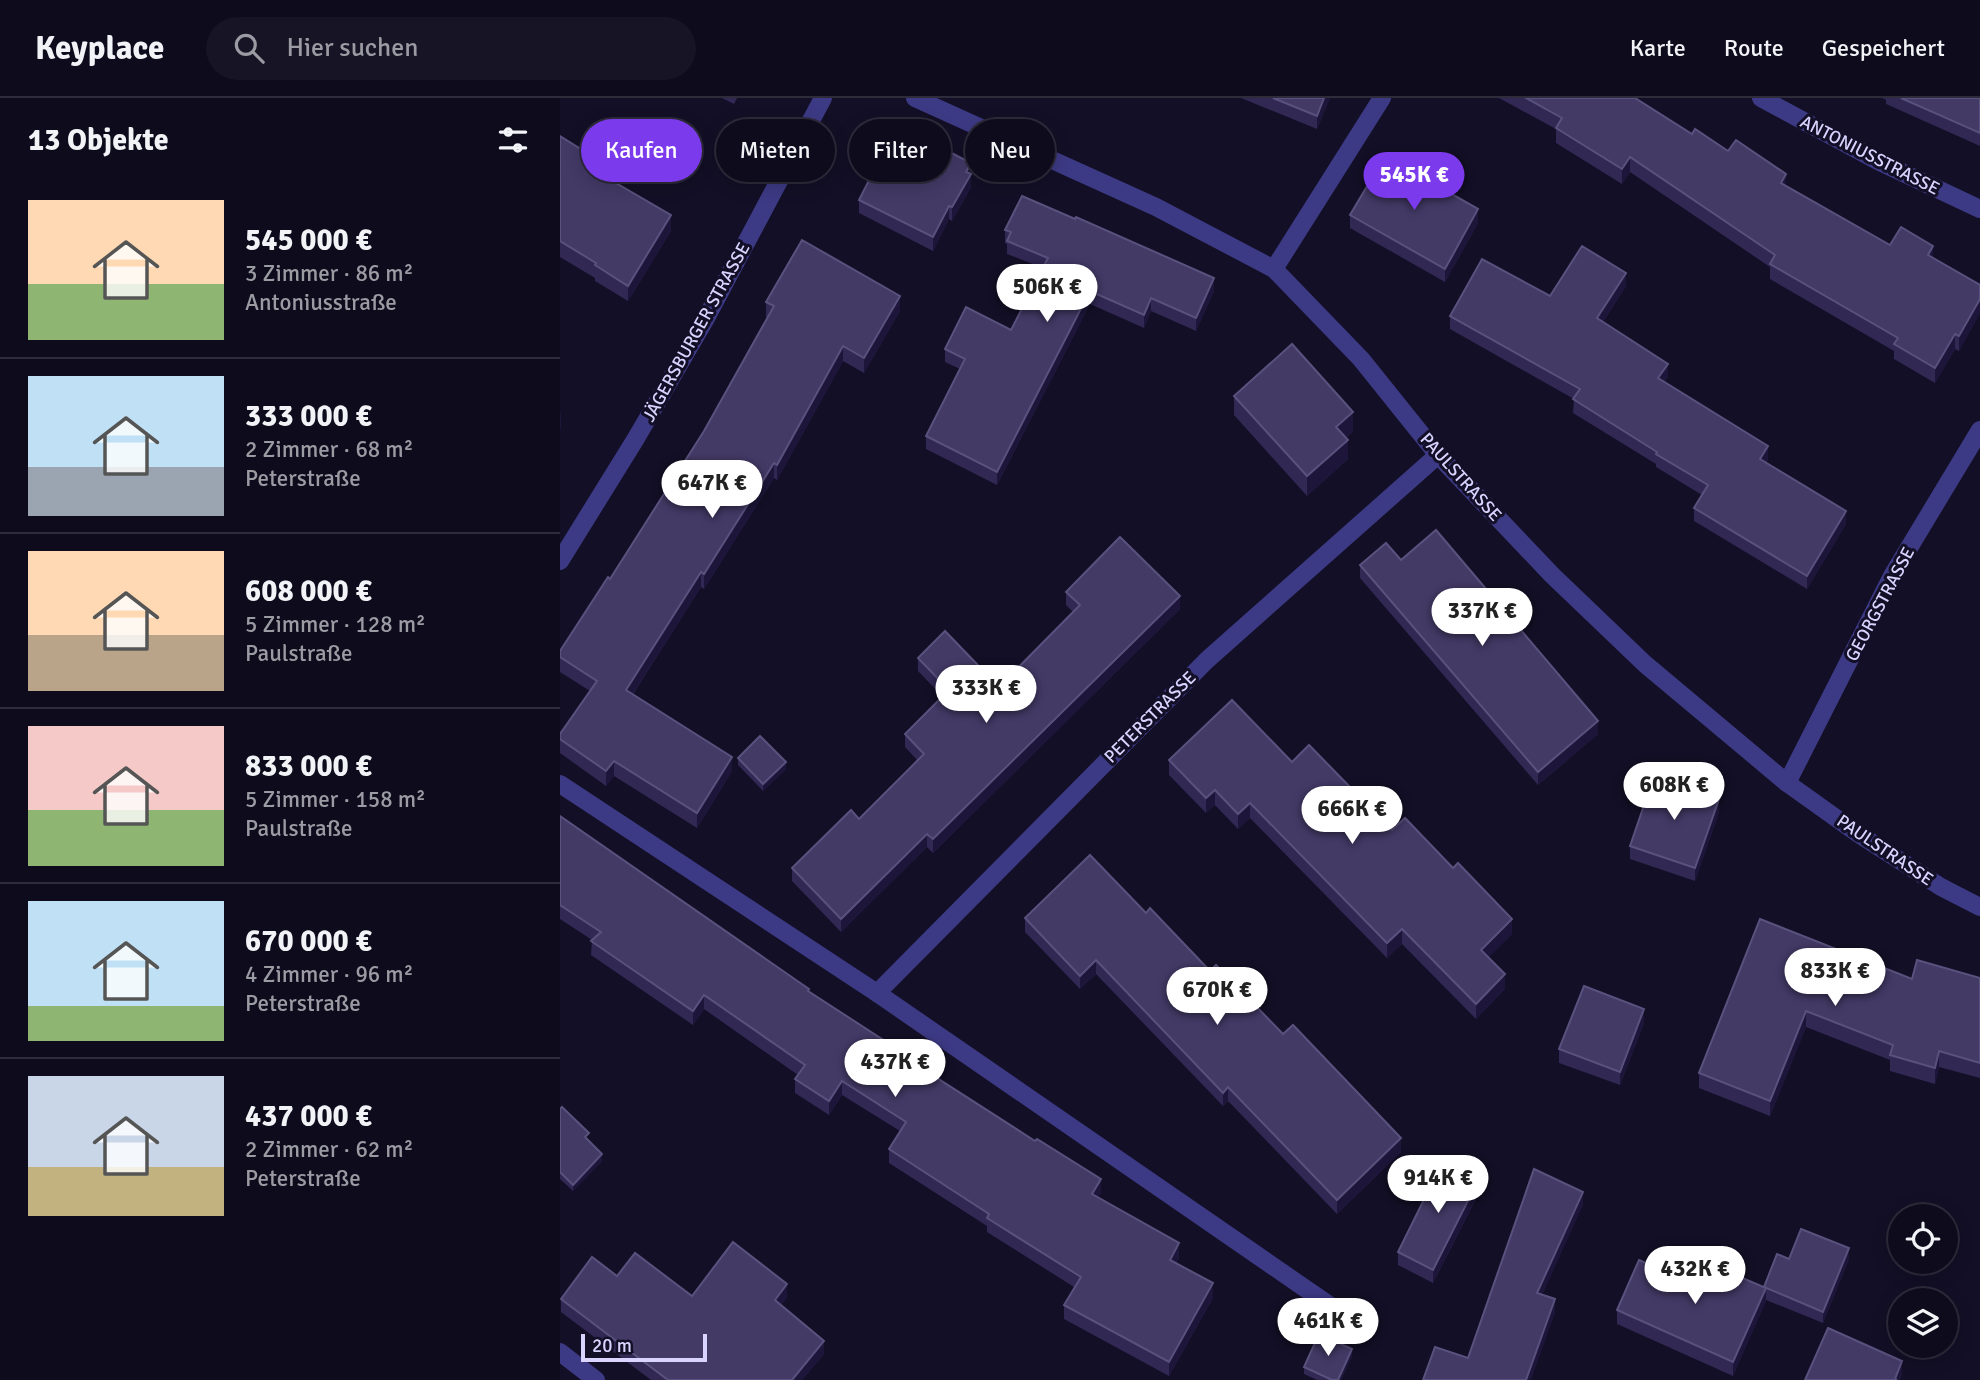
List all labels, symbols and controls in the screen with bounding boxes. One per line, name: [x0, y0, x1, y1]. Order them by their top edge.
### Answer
search box: [206, 17, 696, 80]
text: Keyplace: [35, 28, 164, 69]
icon: search: [230, 29, 268, 67]
text: Hier suchen: [286, 32, 418, 64]
text: Karte: [1630, 33, 1686, 63]
text: Route: [1724, 33, 1784, 63]
text: Gespeichert: [1822, 33, 1945, 63]
street label: ANTONIUSSTRASSE: [1797, 110, 1943, 200]
chip: Kaufen: [581, 119, 702, 182]
chip: Mieten: [716, 119, 835, 182]
chip: Filter: [849, 119, 951, 182]
chip: Neu: [965, 119, 1055, 182]
icon: filters: [494, 121, 532, 159]
text: 13 Objekte: [28, 122, 169, 159]
pin: 545K €: [1357, 152, 1471, 212]
text: 545K €: [1379, 160, 1449, 189]
text: 545 000 €: [245, 222, 372, 259]
icon: home: [84, 228, 168, 312]
street label: JÄGERSBURGER STRASSE: [638, 239, 754, 425]
text: 3 Zimmer · 86 m²: [245, 259, 413, 288]
pin: 506K €: [990, 264, 1104, 324]
text: 506K €: [1012, 272, 1082, 301]
text: Antoniusstraße: [245, 288, 397, 317]
text: 333 000 €: [245, 398, 372, 435]
icon: home: [84, 404, 168, 488]
street label: PAULSTRASSE: [1416, 428, 1506, 526]
text: 2 Zimmer · 68 m²: [245, 435, 413, 464]
pin: 647K €: [655, 460, 769, 520]
text: Peterstraße: [245, 464, 361, 493]
text: 647K €: [677, 468, 747, 497]
street label: GEORGSTRASSE: [1841, 543, 1919, 665]
text: 608 000 €: [245, 573, 372, 610]
icon: home: [84, 579, 168, 663]
pin: 337K €: [1425, 588, 1539, 648]
text: 337K €: [1447, 596, 1517, 625]
text: 5 Zimmer · 128 m²: [245, 610, 426, 639]
text: Paulstraße: [245, 639, 353, 668]
pin: 333K €: [929, 666, 1043, 725]
street label: PETERSTRASSE: [1100, 667, 1200, 767]
text: 333K €: [951, 673, 1021, 702]
text: 833 000 €: [245, 748, 372, 785]
icon: home: [84, 754, 168, 838]
pin: 608K €: [1617, 762, 1731, 822]
text: 608K €: [1639, 770, 1709, 799]
text: 5 Zimmer · 158 m²: [245, 785, 426, 814]
pin: 666K €: [1295, 786, 1409, 846]
text: 666K €: [1317, 794, 1387, 823]
street label: PAULSTRASSE: [1833, 810, 1937, 890]
text: Paulstraße: [245, 814, 353, 843]
text: 670 000 €: [245, 923, 372, 960]
icon: home: [84, 929, 168, 1013]
pin: 833K €: [1778, 948, 1892, 1008]
text: 833K €: [1800, 956, 1870, 985]
text: 4 Zimmer · 96 m²: [245, 960, 413, 989]
pin: 670K €: [1160, 968, 1274, 1027]
text: 670K €: [1182, 975, 1252, 1004]
text: Peterstraße: [245, 989, 361, 1018]
pin: 437K €: [838, 1040, 952, 1099]
text: 437K €: [860, 1047, 930, 1076]
text: 437 000 €: [245, 1098, 372, 1135]
icon: home: [84, 1104, 168, 1188]
text: 2 Zimmer · 62 m²: [245, 1135, 413, 1164]
pin: 914K €: [1381, 1156, 1495, 1215]
text: 914K €: [1403, 1163, 1473, 1192]
text: Peterstraße: [245, 1164, 361, 1193]
map controls: [1888, 1204, 1958, 1358]
button: locate: [1888, 1204, 1958, 1274]
pin: 432K €: [1638, 1246, 1752, 1306]
text: 432K €: [1660, 1254, 1730, 1283]
button: layers: [1888, 1288, 1958, 1358]
pin: 461K €: [1271, 1298, 1385, 1358]
text: 461K €: [1293, 1306, 1363, 1335]
scale bar: [581, 1331, 707, 1363]
text: 20 m: [592, 1334, 632, 1358]

